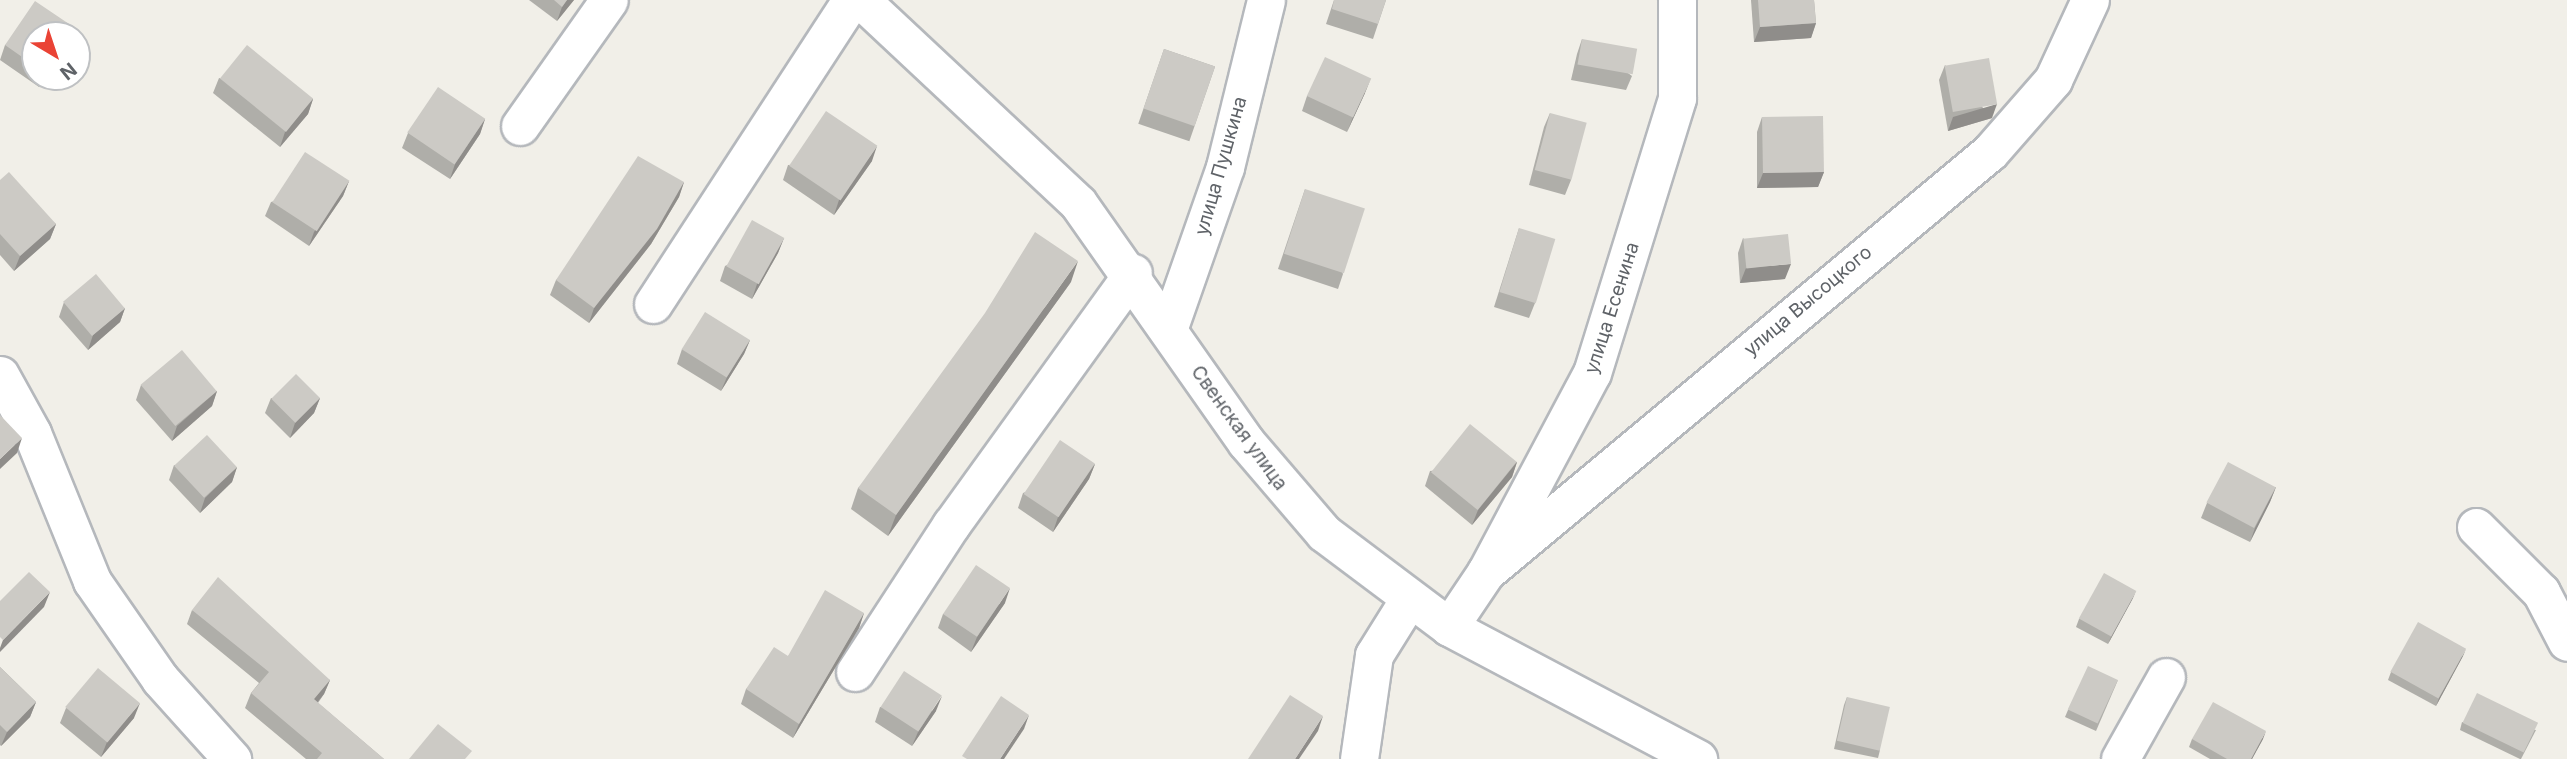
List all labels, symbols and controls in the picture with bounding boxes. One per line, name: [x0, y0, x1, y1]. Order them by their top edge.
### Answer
north arrow: [21, 21, 91, 91]
text: N: [55, 58, 81, 85]
street label: улица Пушкина: [1190, 94, 1252, 238]
street label: улица Есенина: [1580, 239, 1644, 377]
street label: улица Высоцкого: [1739, 241, 1877, 361]
street label: Свенская улица: [1186, 361, 1292, 495]

